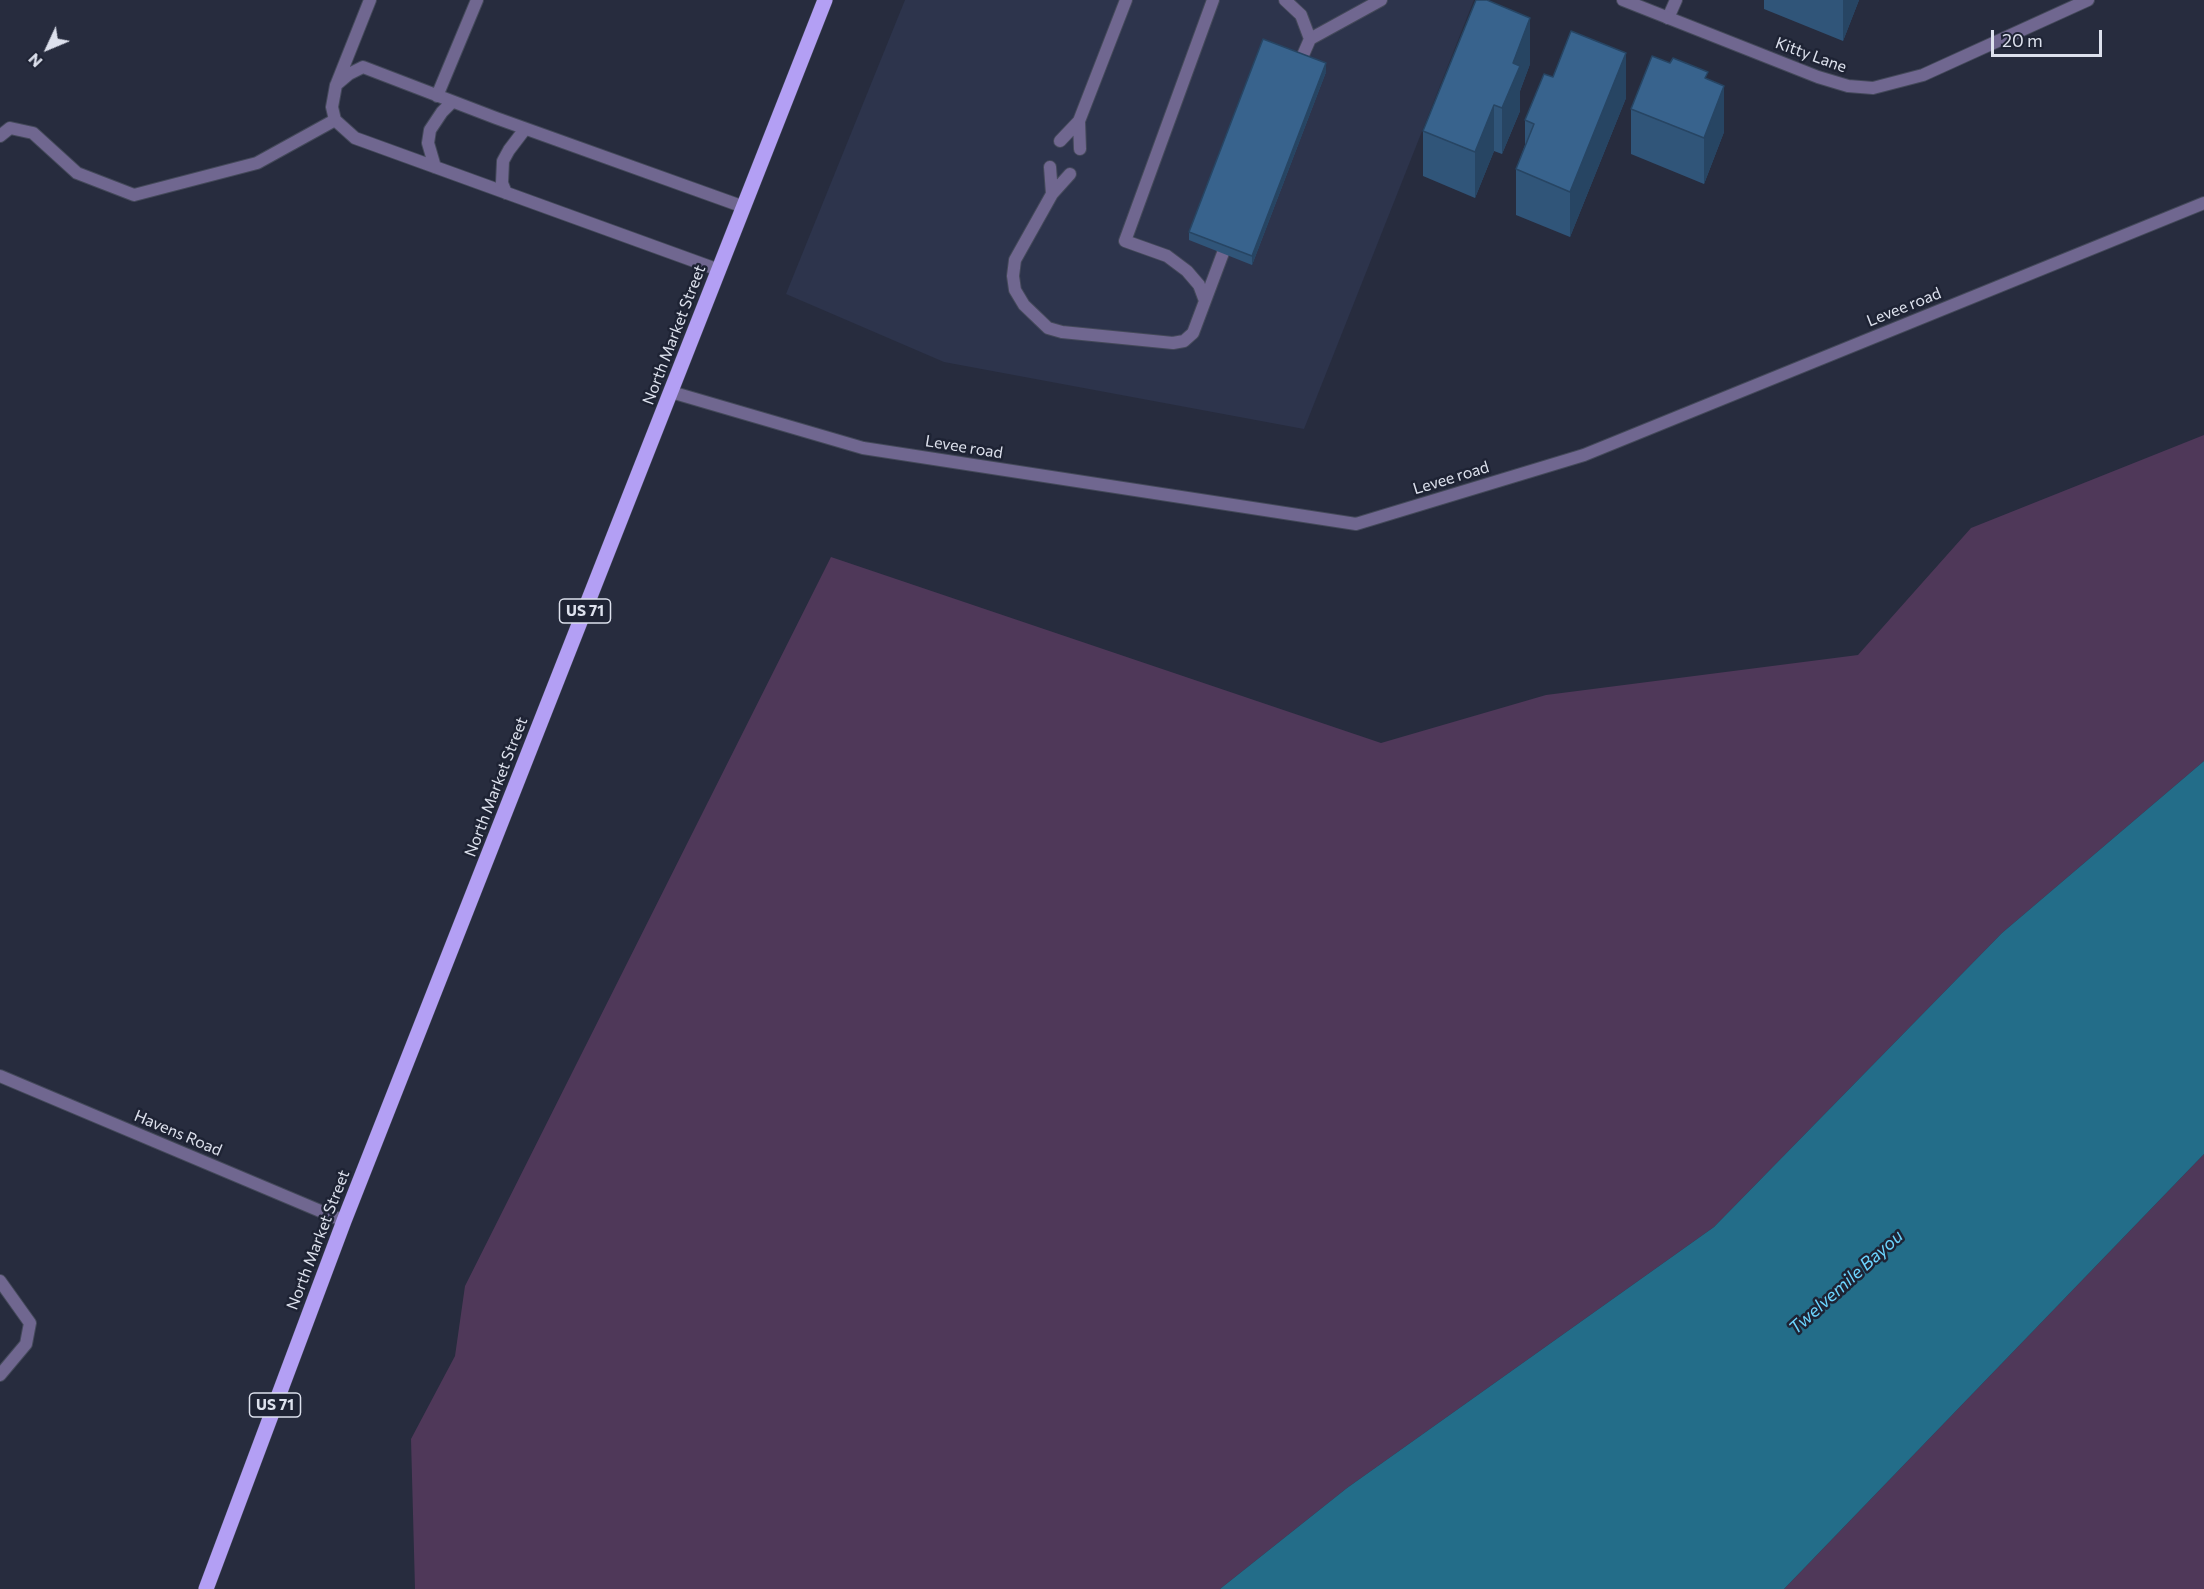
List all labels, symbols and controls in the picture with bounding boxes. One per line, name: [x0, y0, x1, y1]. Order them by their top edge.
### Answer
north arrow: [18, 18, 78, 78]
scale bar: [1994, 18, 2105, 56]
text: 20 m: [2002, 29, 2043, 51]
street label: Kitty Lane: [1773, 33, 1849, 77]
text: N: [24, 50, 46, 72]
street label: North Market Street: [638, 262, 710, 408]
street label: Levee road: [1864, 283, 1944, 331]
street label: Levee road: [924, 431, 1004, 463]
street label: Levee road: [1411, 457, 1491, 499]
road number: US 71: [560, 599, 610, 623]
street label: North Market Street: [460, 714, 532, 860]
street label: Havens Road: [131, 1106, 225, 1160]
street label: North Market Street: [282, 1167, 354, 1313]
water label: Twelvemile Bayou: [1785, 1225, 1907, 1339]
road number: US 71: [250, 1393, 300, 1417]

